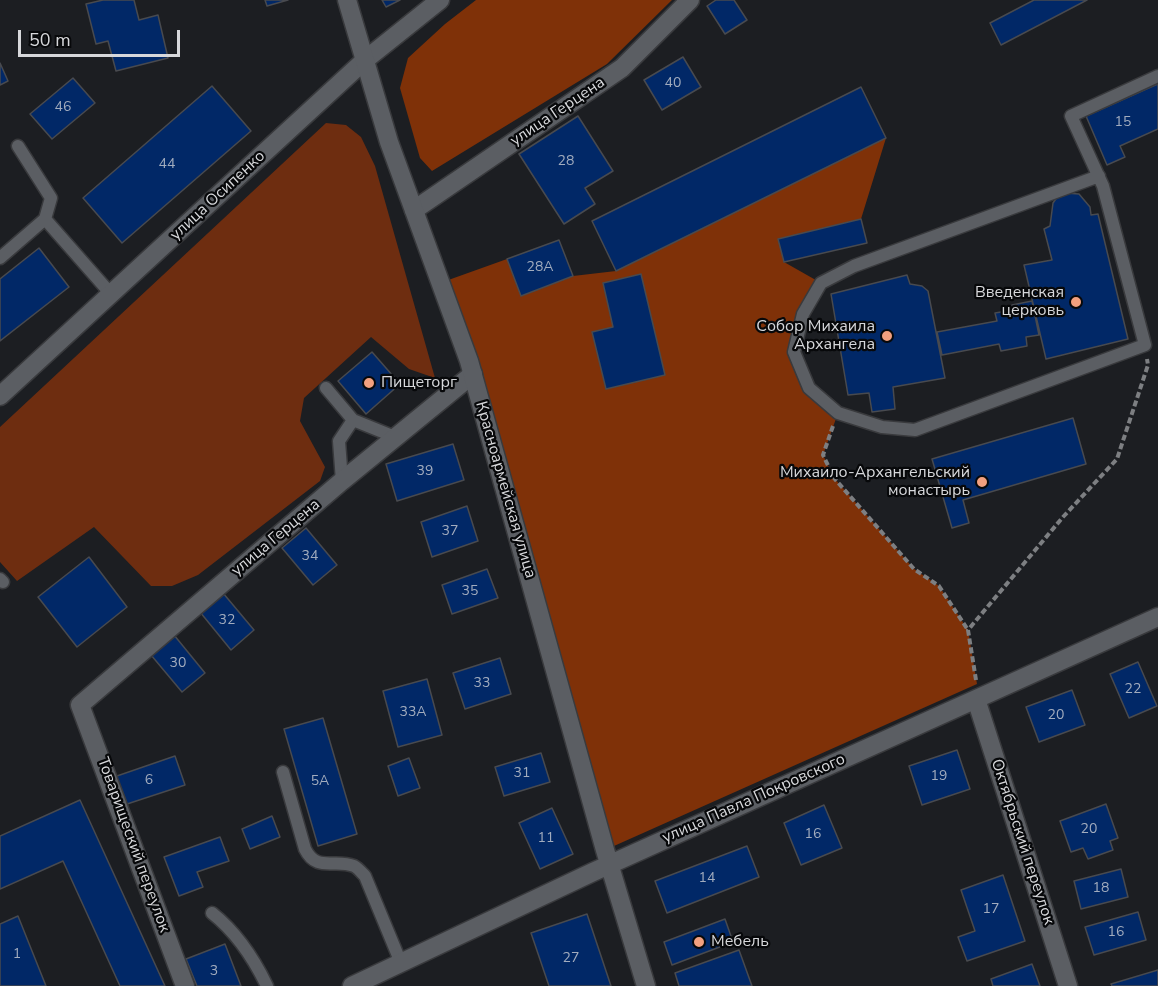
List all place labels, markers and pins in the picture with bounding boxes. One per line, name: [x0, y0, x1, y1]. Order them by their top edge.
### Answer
place label: Введенская церковь: [975, 283, 1064, 321]
marker: Введенская церковь: [1069, 295, 1083, 309]
place label: Собор Михаила Архангела: [756, 317, 875, 355]
marker: Собор Михаила Архангела: [880, 329, 894, 343]
place label: Пищеторг: [381, 373, 457, 393]
marker: Пищеторг: [362, 376, 376, 390]
place label: Михаило-Архангельский монастырь: [780, 463, 970, 501]
marker: Михаило-Архангельский монастырь: [975, 475, 989, 489]
place label: Мебель: [711, 932, 769, 952]
marker: Мебель: [692, 935, 706, 949]

